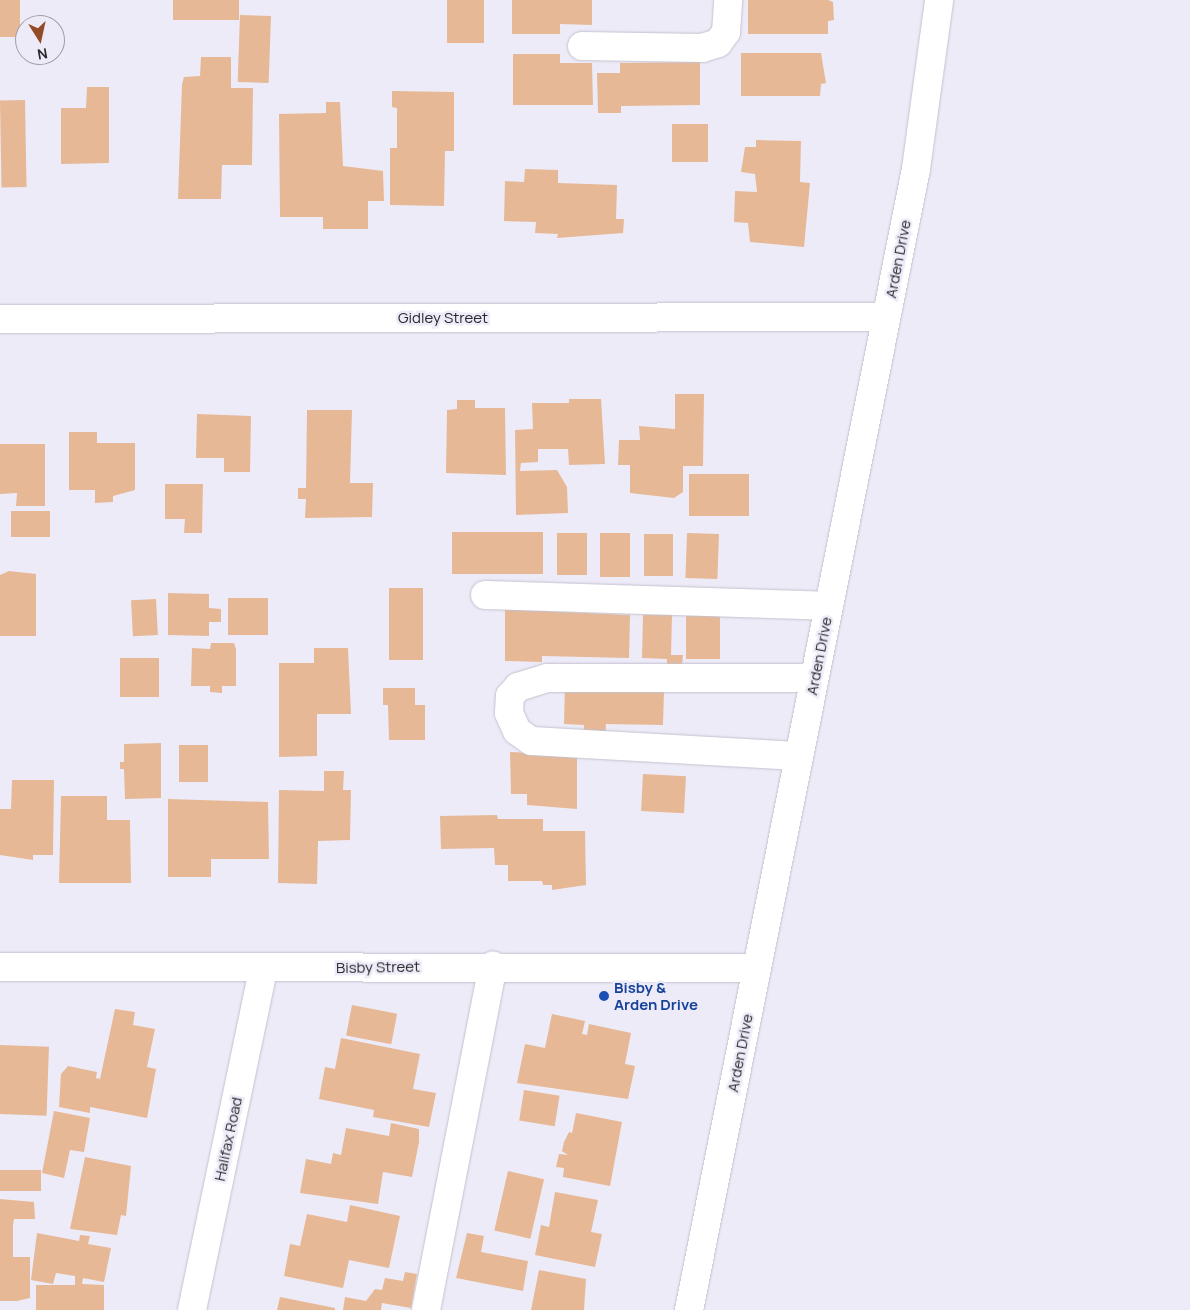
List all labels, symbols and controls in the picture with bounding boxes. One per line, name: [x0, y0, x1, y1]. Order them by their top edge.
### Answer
north arrow: [15, 15, 65, 65]
text: N: [36, 44, 49, 65]
street label: Arden Drive: [882, 218, 914, 300]
street label: Gidley Street: [398, 309, 488, 327]
street label: Arden Drive: [803, 615, 835, 697]
street label: Bisby Street: [336, 957, 420, 977]
place label: Bisby & Arden Drive: [614, 978, 698, 1013]
marker: Bisby & Arden Drive: [598, 990, 610, 1002]
street label: Arden Drive: [724, 1012, 756, 1094]
street label: Halifax Road: [210, 1095, 246, 1183]

